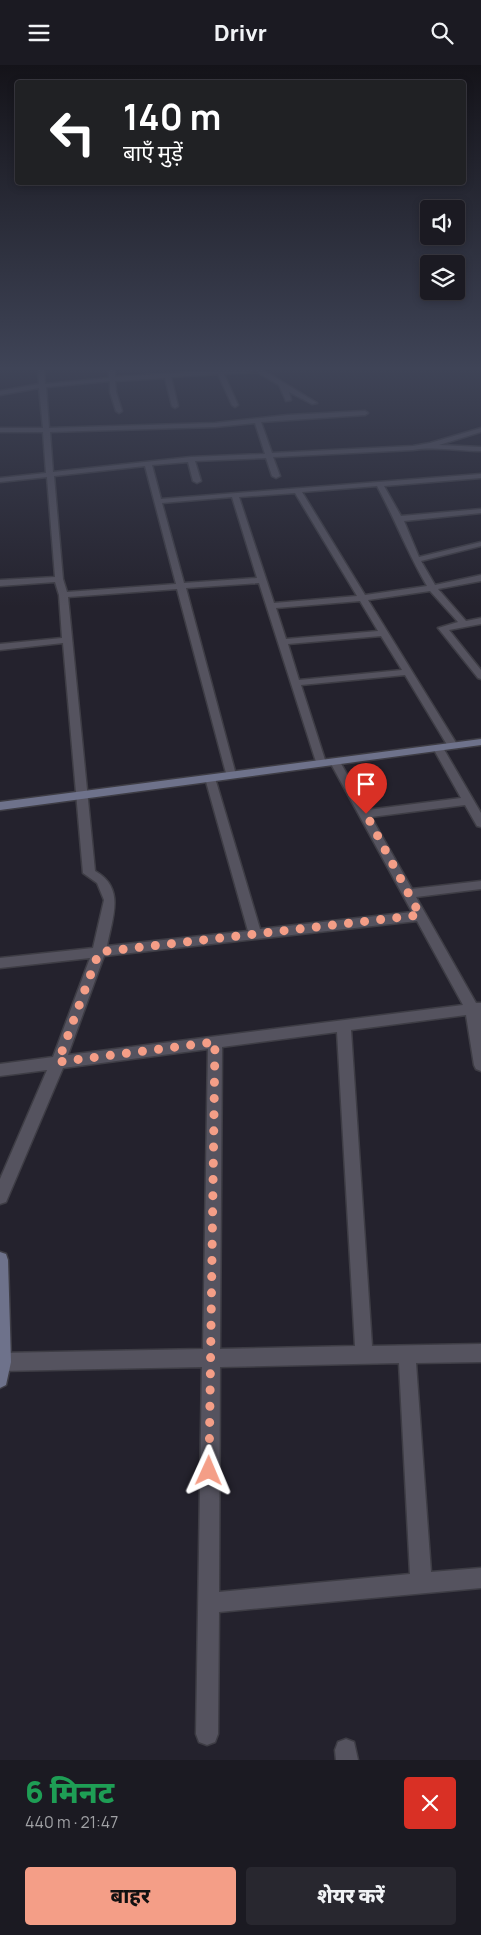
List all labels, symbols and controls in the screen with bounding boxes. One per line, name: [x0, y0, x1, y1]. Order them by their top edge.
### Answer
text: Drivr: [214, 18, 267, 48]
icon: menu: [25, 19, 53, 47]
icon: search: [428, 19, 456, 47]
text: 140 m: [123, 93, 221, 141]
icon: left: [40, 100, 105, 165]
text: बाएँ मुड़ें: [123, 138, 183, 168]
map controls: [420, 200, 465, 300]
button: sound: [420, 200, 465, 245]
button: layers: [420, 255, 465, 300]
pin: [345, 763, 387, 814]
icon: arrive: [352, 770, 380, 798]
position arrow: [182, 1444, 234, 1496]
text: 6 मिनट: [25, 1771, 114, 1812]
button: close: [404, 1777, 456, 1829]
text: 440 m · 21:47: [25, 1811, 118, 1833]
button: बाहर: [25, 1867, 236, 1925]
button: शेयर करें: [246, 1867, 456, 1925]

